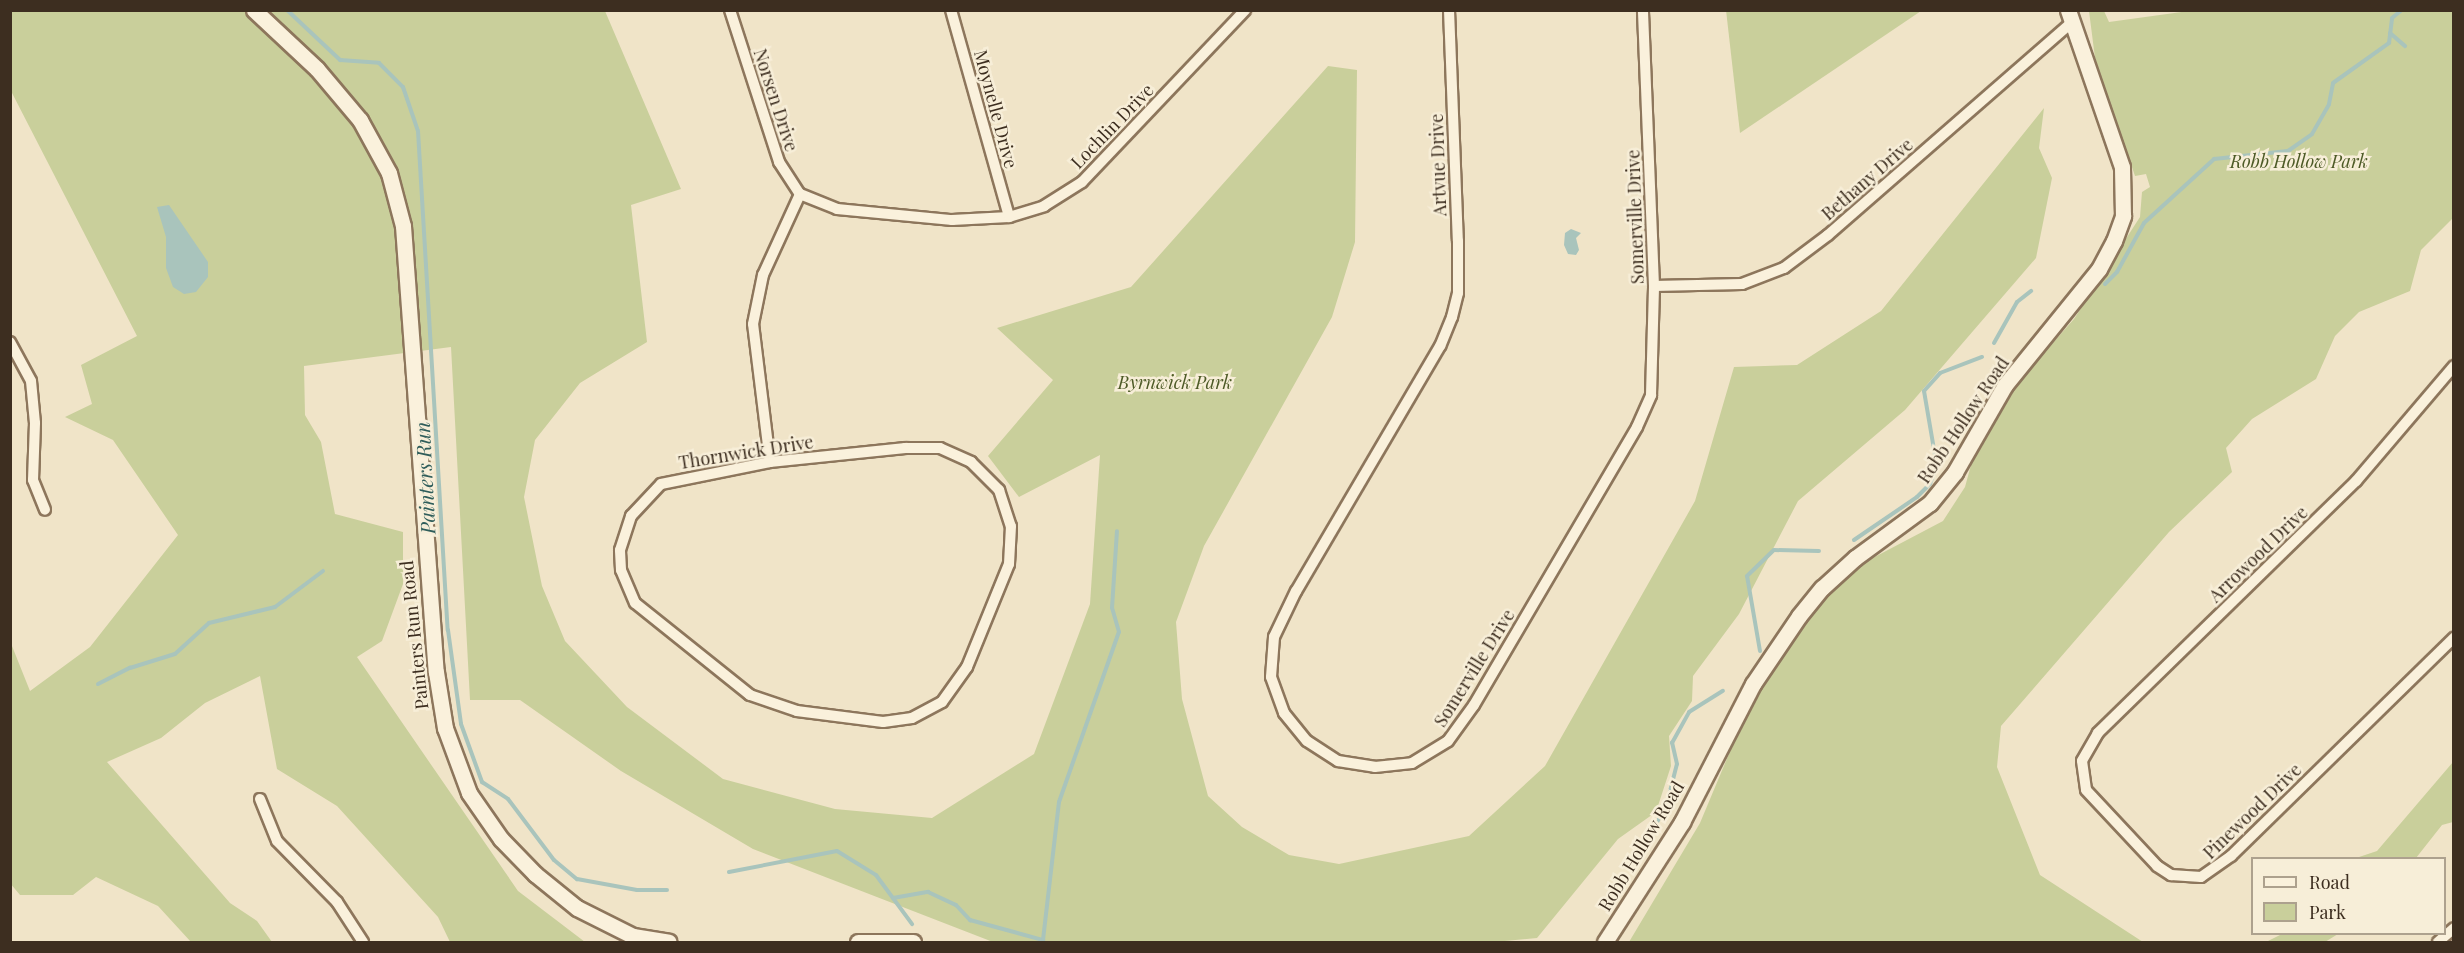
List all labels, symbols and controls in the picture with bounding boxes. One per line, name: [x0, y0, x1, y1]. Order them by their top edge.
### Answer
street label: Norsen Drive: [749, 46, 803, 154]
street label: Moynelle Drive: [970, 47, 1022, 171]
street label: Lochlin Drive: [1066, 79, 1158, 173]
street label: Artvue Drive: [1425, 113, 1451, 217]
street label: Bethany Drive: [1817, 133, 1917, 225]
street label: Somerville Drive: [1622, 149, 1648, 285]
park label: Robb Hollow Park: [2230, 150, 2368, 172]
street label: Robb Hollow Road: [1913, 352, 2013, 488]
park label: Byrnwick Park: [1118, 371, 1232, 393]
water label: Painters Run: [409, 421, 439, 535]
street label: Thornwick Drive: [677, 431, 815, 473]
street label: Arrowood Drive: [2204, 501, 2312, 607]
street label: Painters Run Road: [395, 559, 433, 711]
street label: Somerville Drive: [1429, 605, 1519, 731]
street label: Pinewood Drive: [2198, 759, 2306, 863]
street label: Robb Hollow Road: [1594, 777, 1688, 915]
legend: [2251, 857, 2446, 935]
text: Road: [2309, 870, 2350, 894]
text: Park: [2309, 900, 2346, 924]

